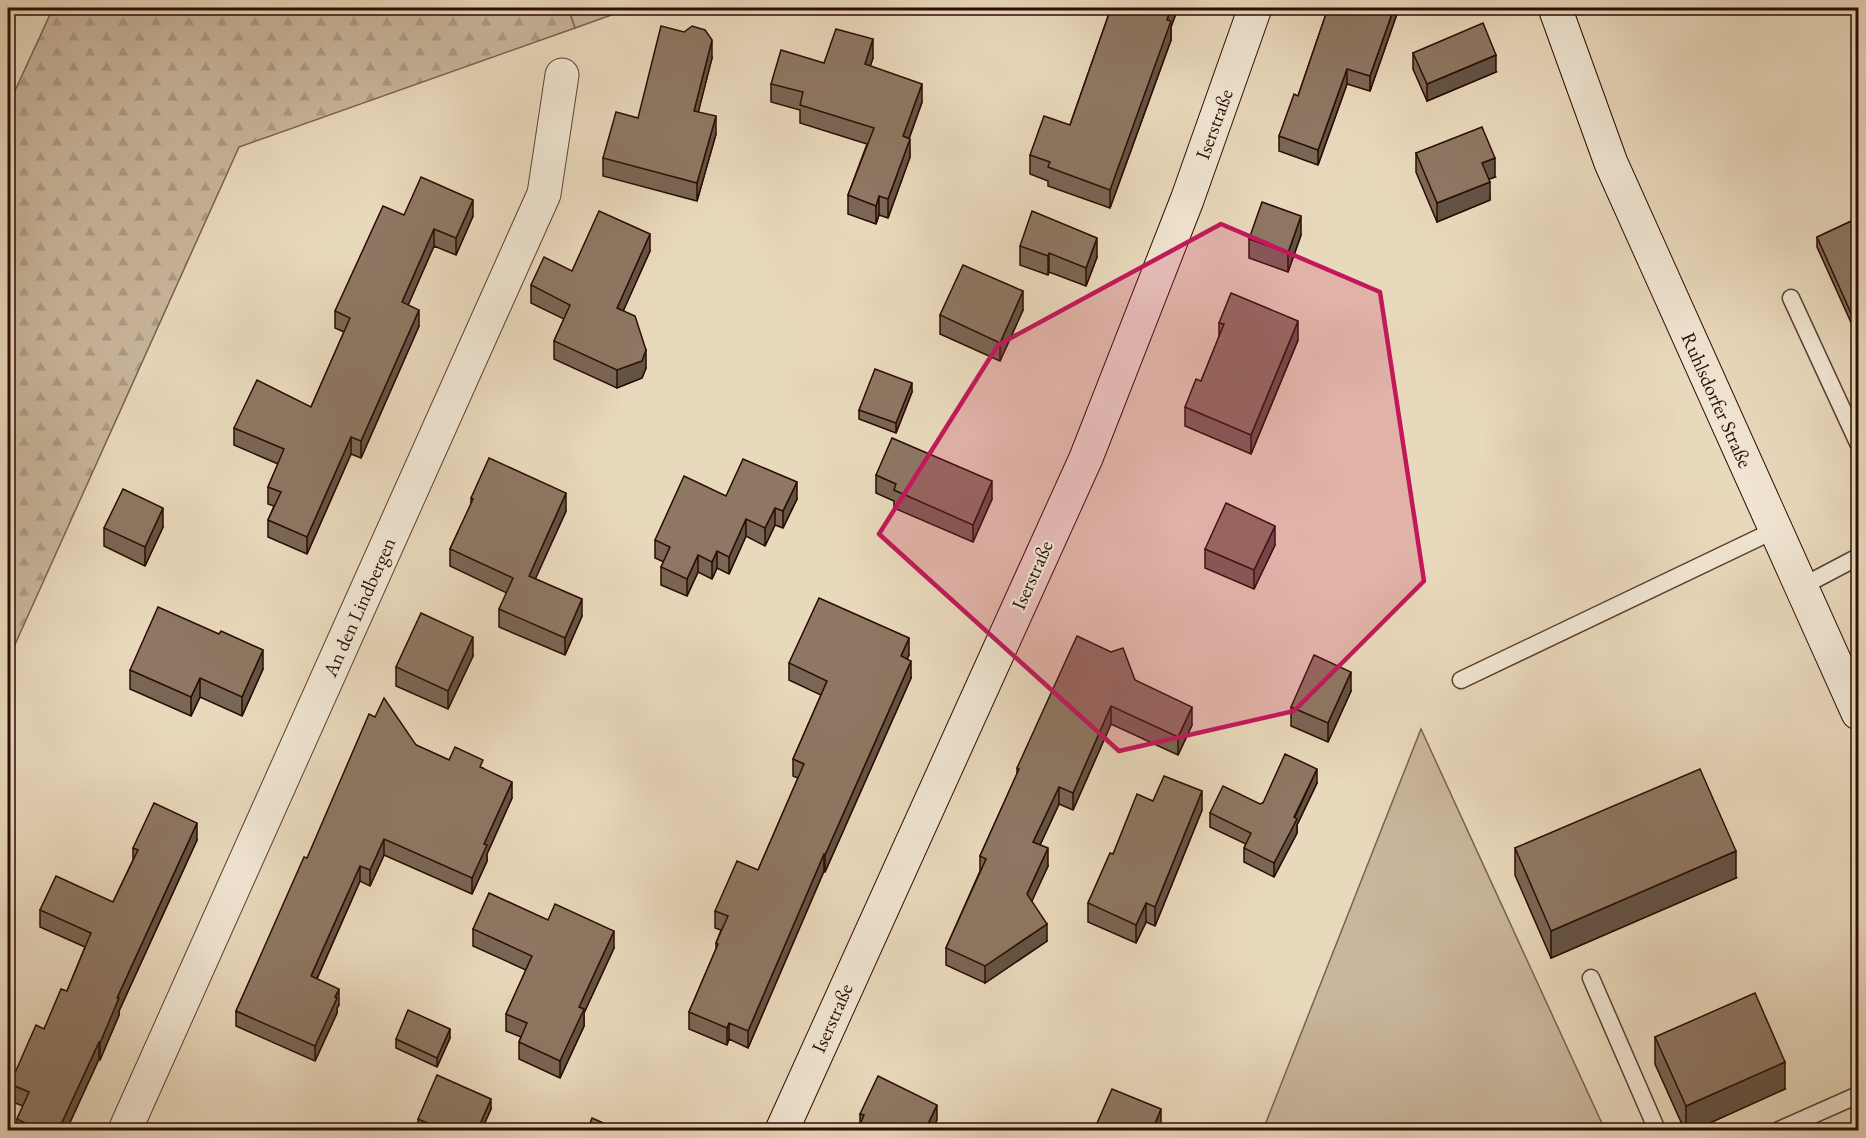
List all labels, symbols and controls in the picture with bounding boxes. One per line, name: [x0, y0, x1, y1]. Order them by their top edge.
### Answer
street label: Iserstraße: [1189, 85, 1239, 163]
street label: Ruhlsdorfer Straße: [1676, 328, 1759, 472]
street label: An den Lindbergen: [316, 533, 402, 682]
street label: Iserstraße: [1005, 536, 1059, 614]
street label: Iserstraße: [805, 979, 859, 1057]

